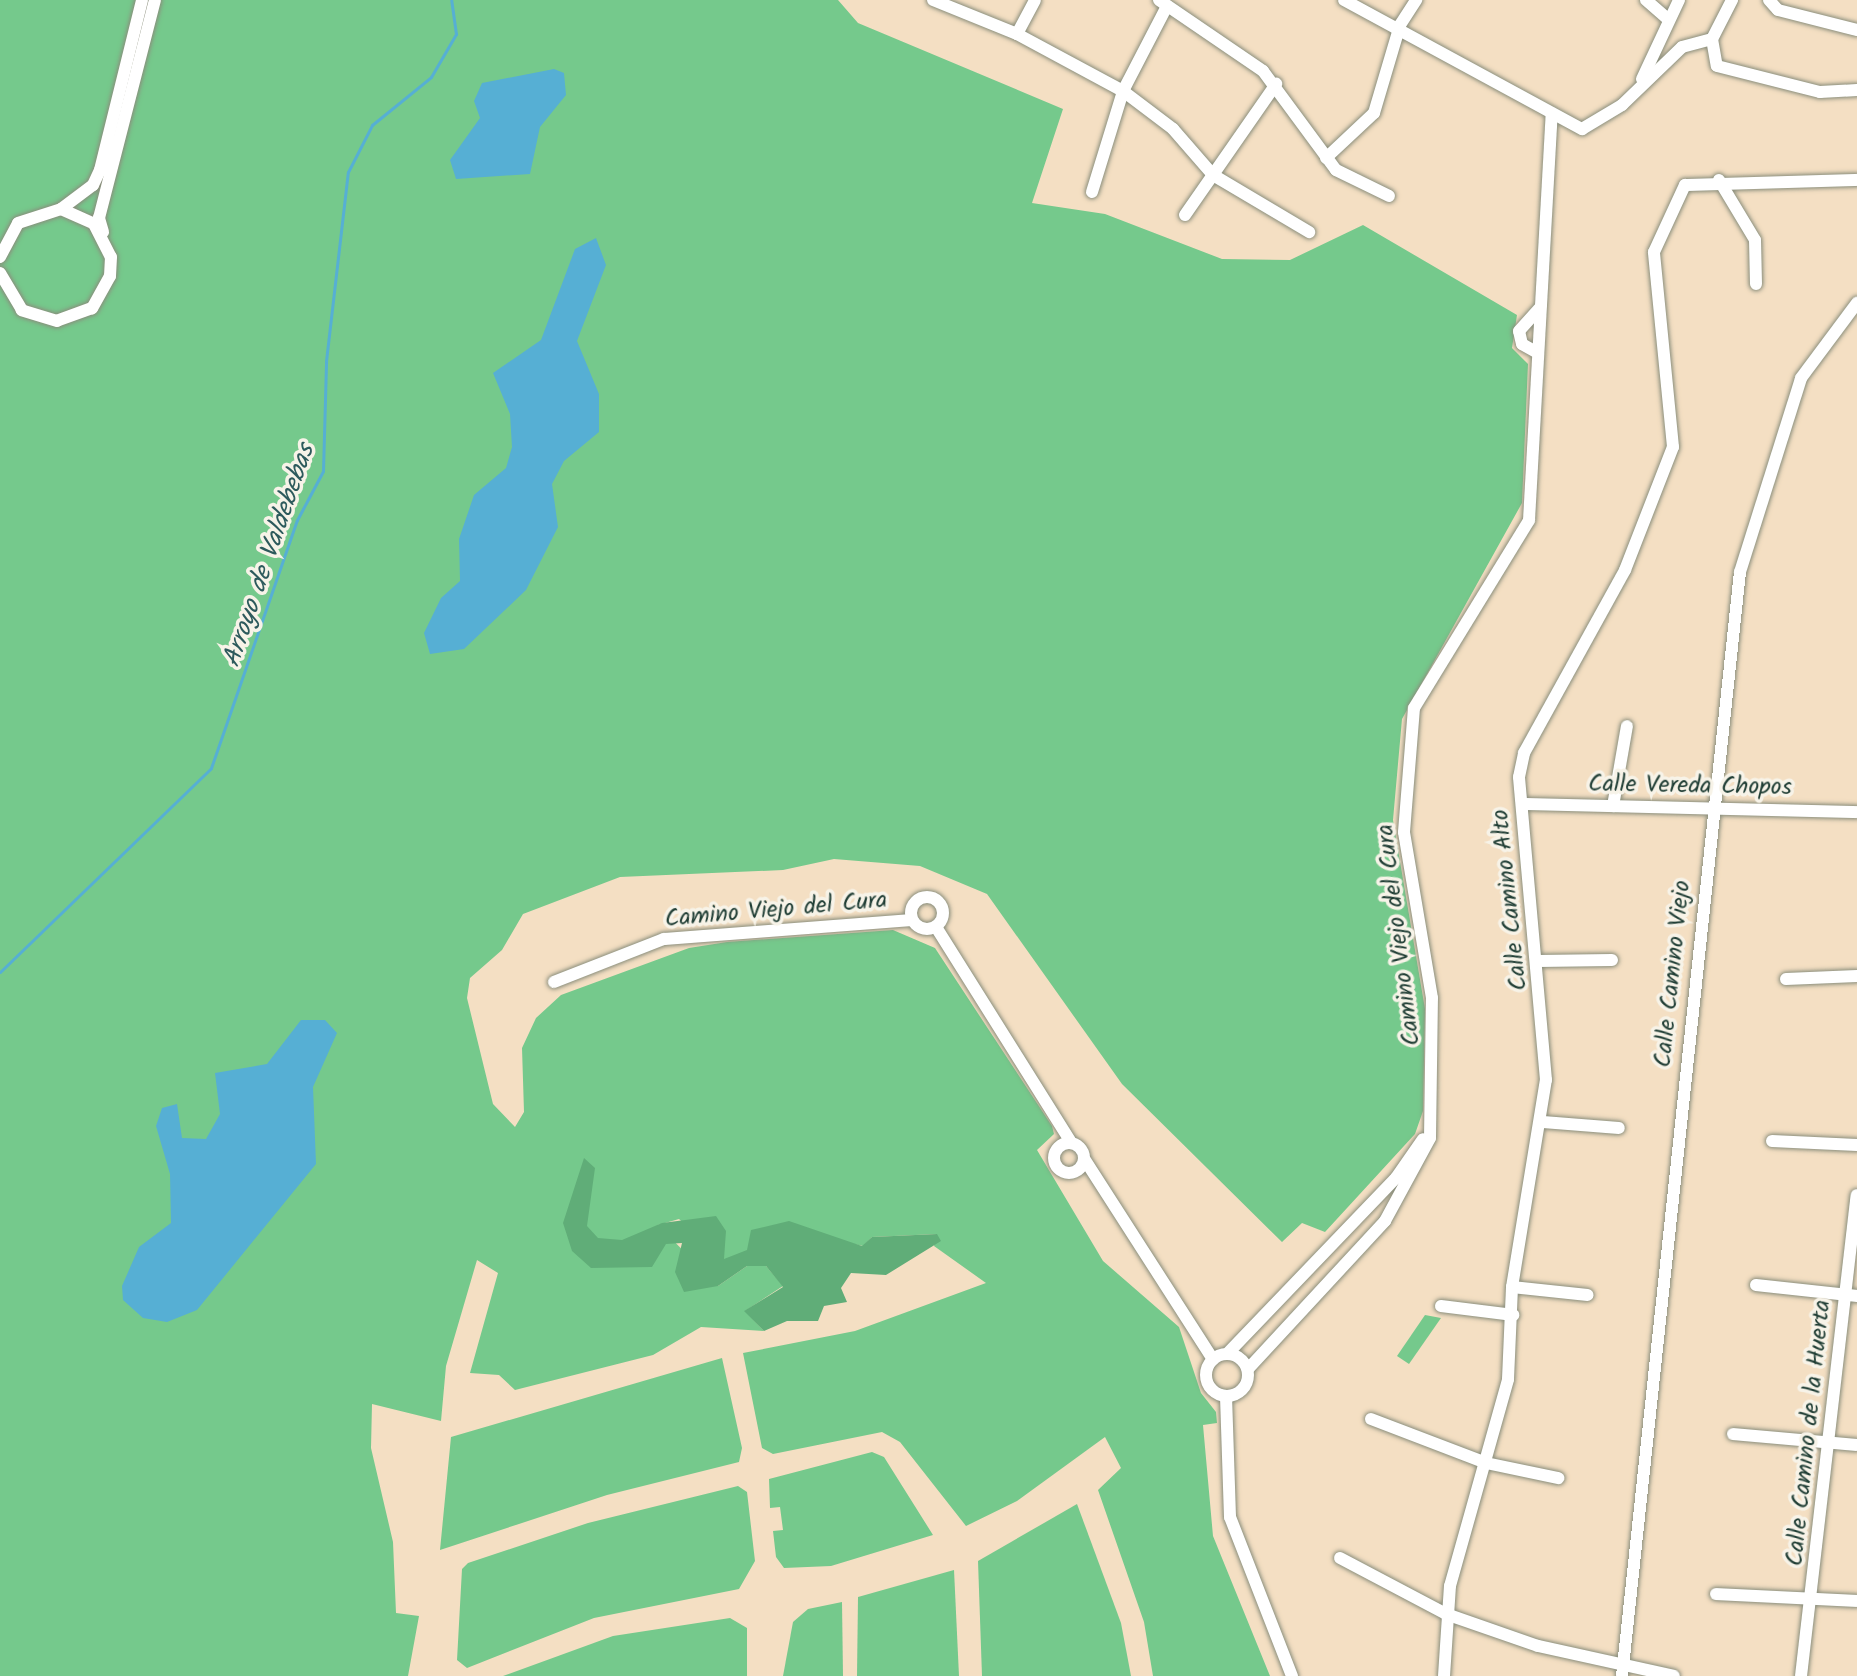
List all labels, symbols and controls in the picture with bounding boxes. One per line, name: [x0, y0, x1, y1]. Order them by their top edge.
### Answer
water label: Arroyo de Valdebebas: [217, 440, 323, 672]
street label: Calle Vereda Chopos: [1588, 770, 1792, 802]
street label: Calle Camino Alto: [1486, 808, 1534, 992]
street label: Camino Viejo del Cura: [1371, 823, 1427, 1047]
street label: Calle Camino Viejo: [1649, 879, 1697, 1069]
street label: Camino Viejo del Cura: [664, 886, 888, 934]
street label: Calle Camino de la Huerta: [1781, 1298, 1837, 1568]

